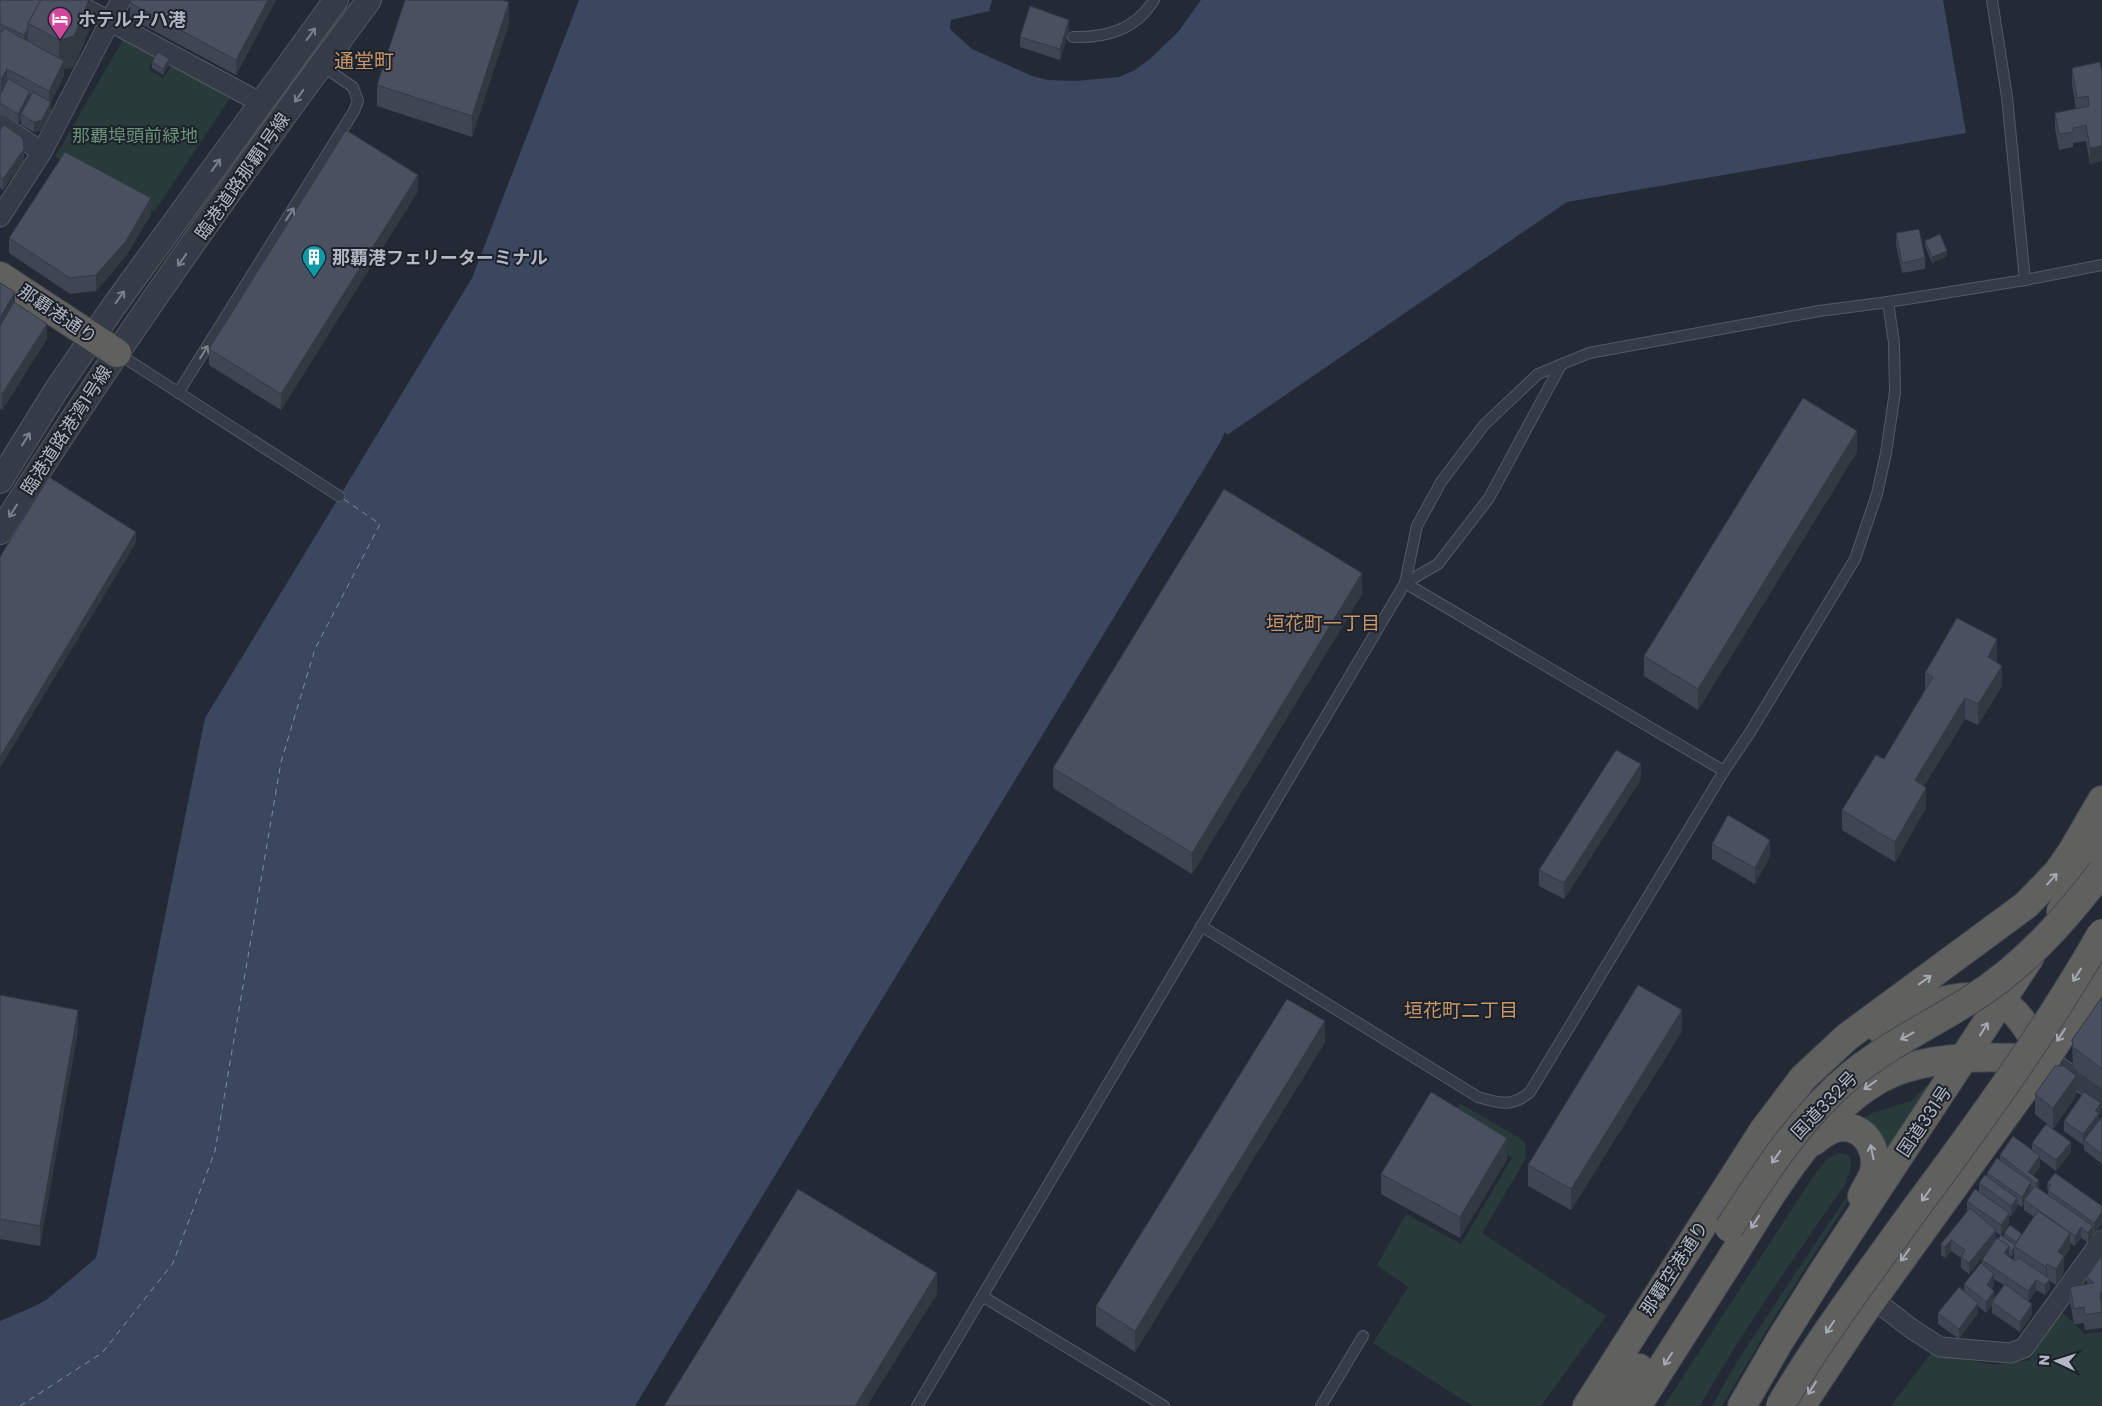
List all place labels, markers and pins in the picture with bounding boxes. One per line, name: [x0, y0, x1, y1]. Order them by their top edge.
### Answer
hotel icon: ホテルナハ港: [47, 6, 73, 40]
place label: ホテルナハ港: [78, 7, 186, 32]
building icon: 那覇港フェリーターミナル: [301, 244, 327, 278]
place label: 那覇港フェリーターミナル: [332, 245, 548, 270]

